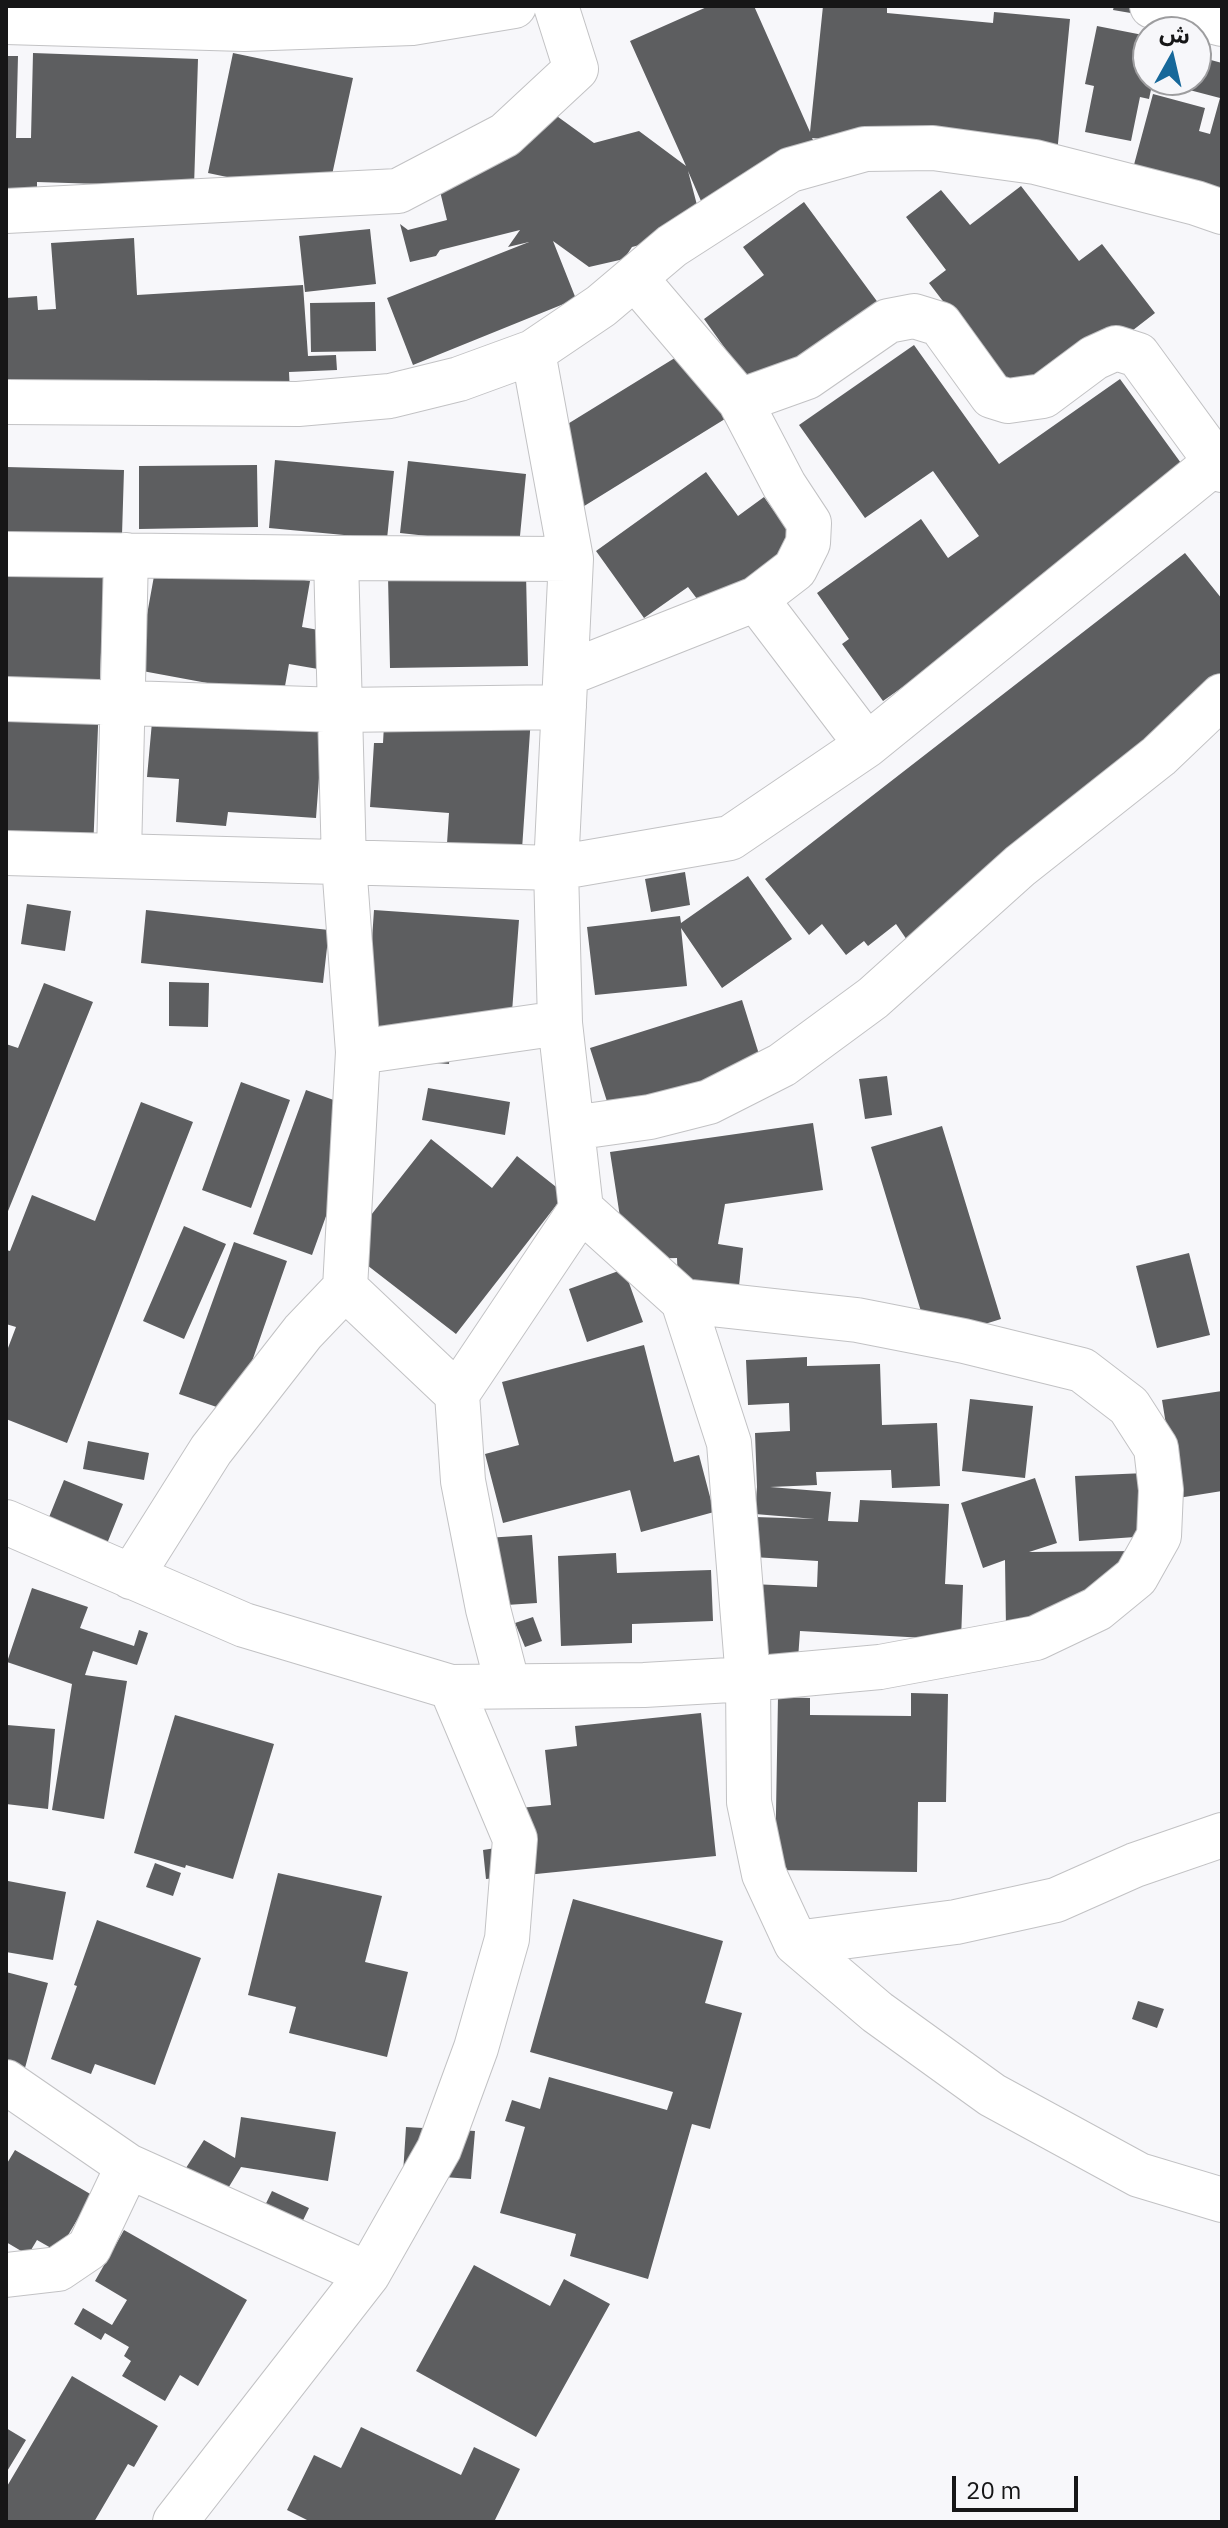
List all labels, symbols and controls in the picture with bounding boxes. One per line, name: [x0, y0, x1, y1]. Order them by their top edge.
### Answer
north arrow: [1132, 16, 1212, 96]
text: ش: [1158, 17, 1192, 50]
scale bar: [956, 2460, 1082, 2510]
text: 20 m: [966, 2474, 1021, 2506]

